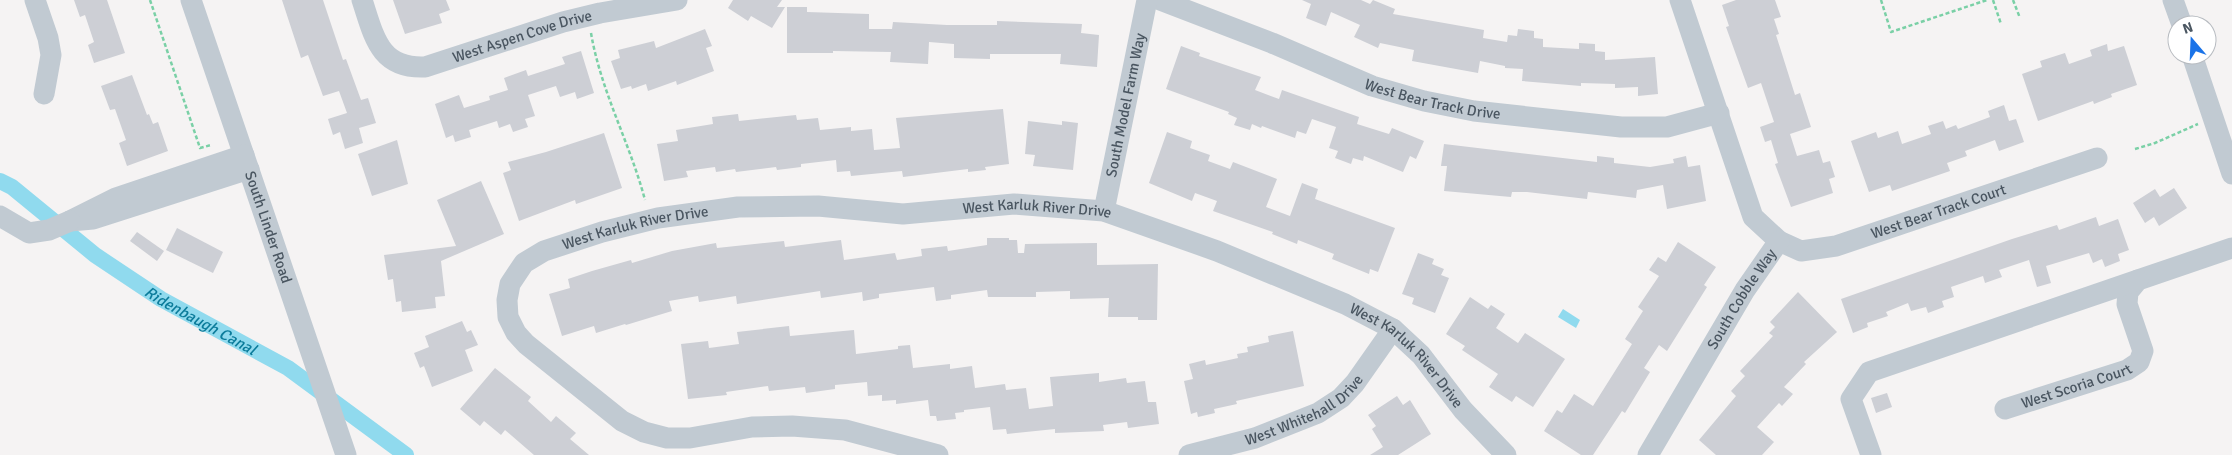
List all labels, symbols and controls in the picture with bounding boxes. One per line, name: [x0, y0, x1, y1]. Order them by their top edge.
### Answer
street label: West Aspen Cove Drive: [450, 6, 594, 66]
north arrow: [2167, 15, 2217, 65]
text: N: [2181, 19, 2195, 38]
street label: South Model Farm Way: [1102, 32, 1149, 179]
street label: West Bear Track Drive: [1362, 75, 1501, 123]
street label: South Linder Road: [241, 169, 296, 286]
street label: West Bear Track Court: [1869, 180, 2008, 243]
street label: West Karluk River Drive: [962, 195, 1114, 222]
street label: West Karluk River Drive: [560, 202, 709, 253]
street label: South Cobble Way: [1703, 245, 1780, 352]
water label: Ridenbaugh Canal: [141, 282, 261, 360]
street label: West Karluk River Drive: [1347, 299, 1467, 411]
street label: West Scoria Court: [2019, 360, 2136, 412]
street label: West Whitehall Drive: [1243, 371, 1367, 449]

